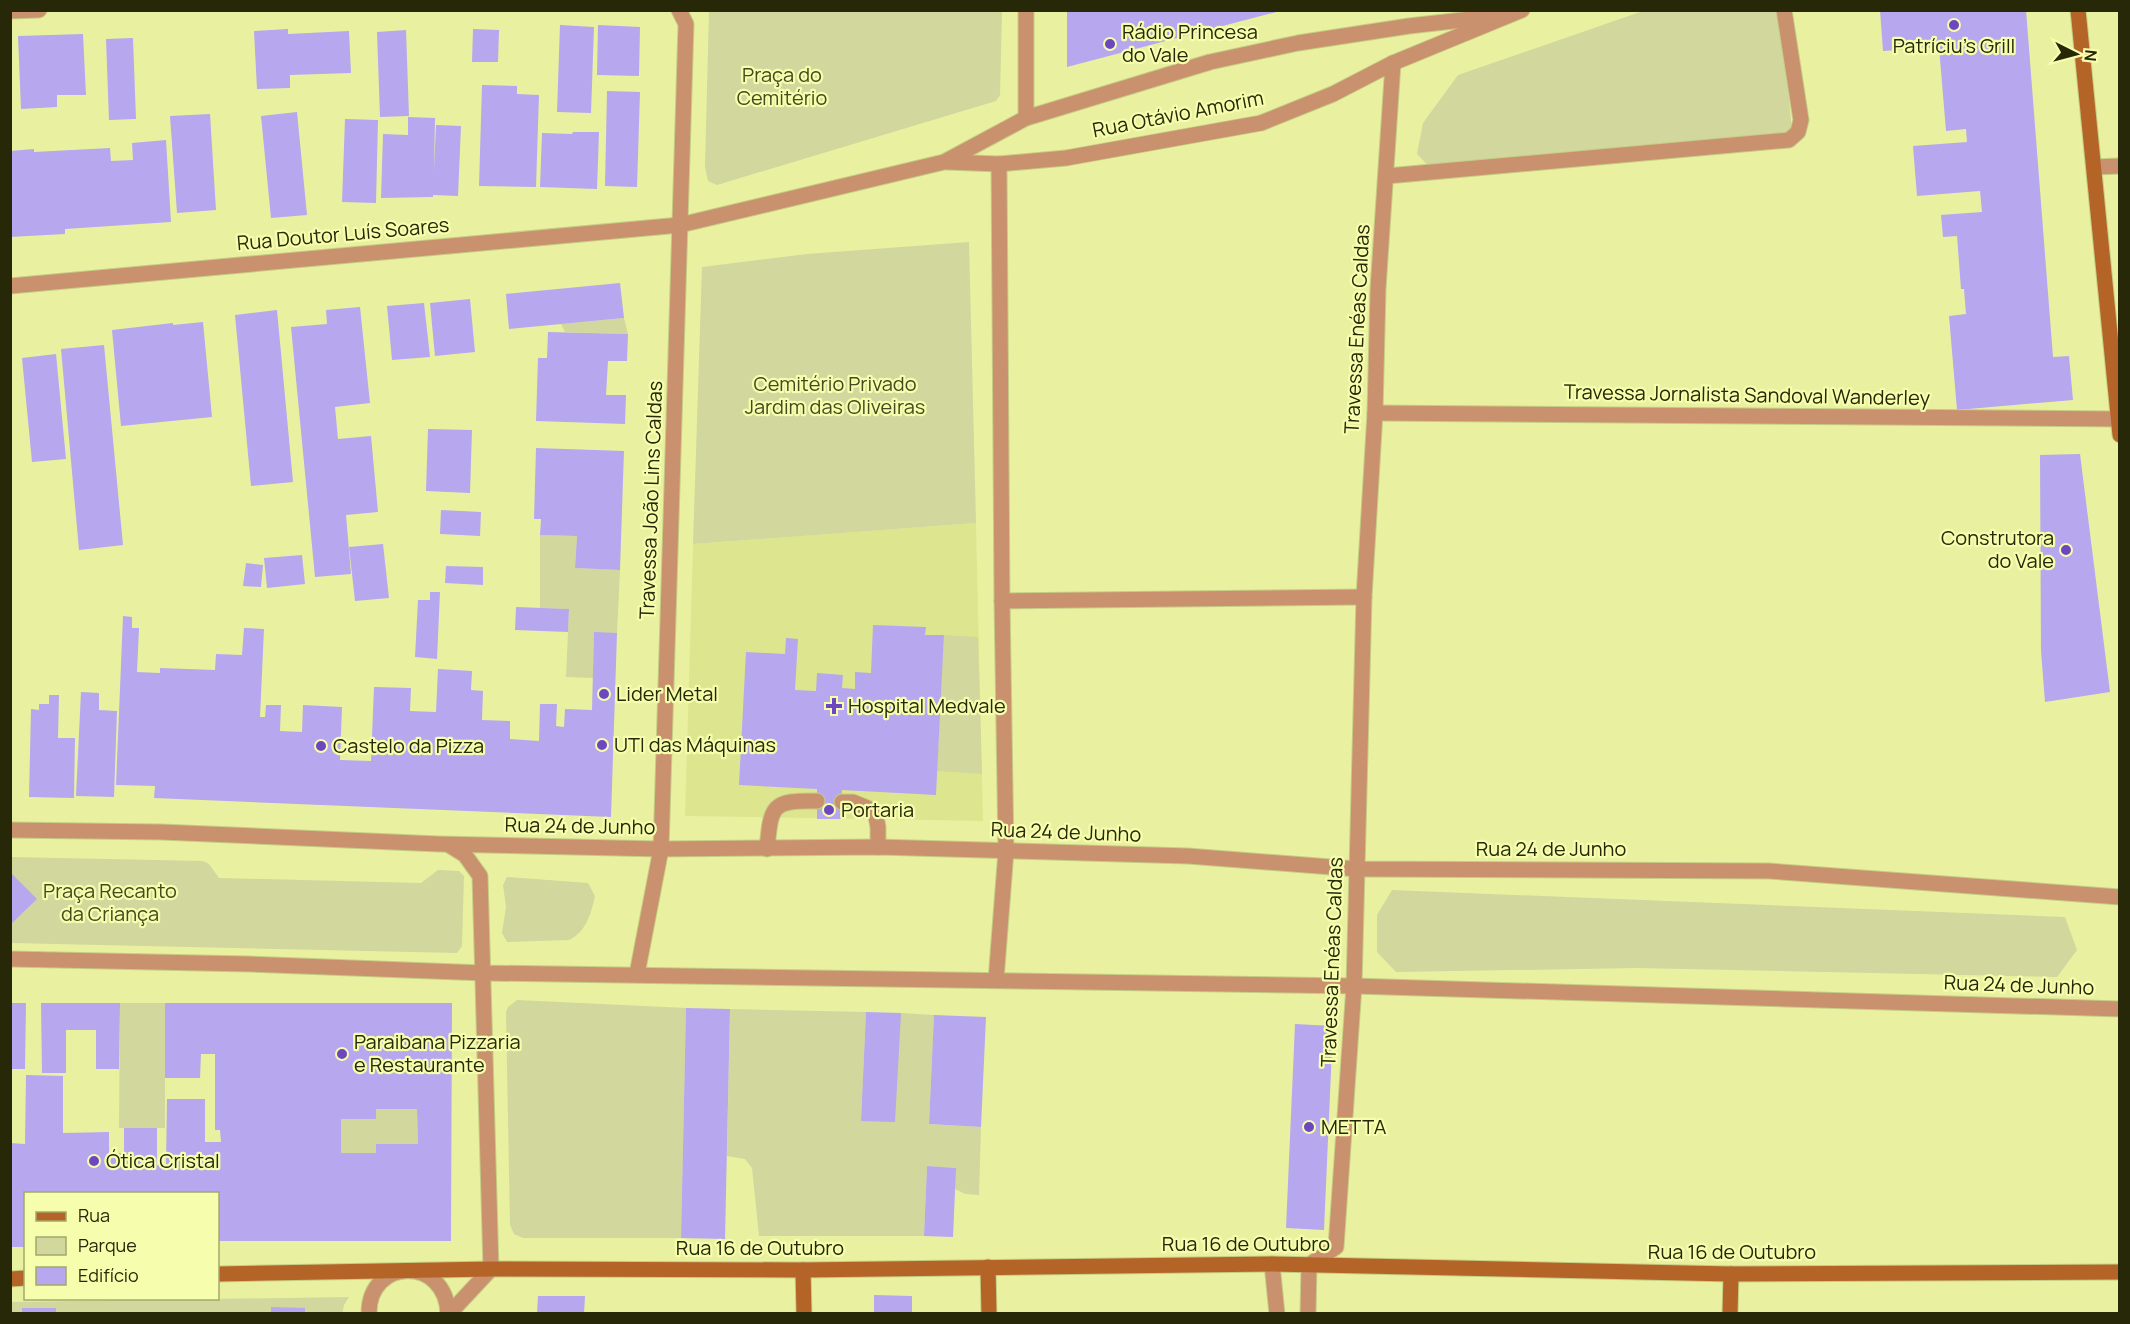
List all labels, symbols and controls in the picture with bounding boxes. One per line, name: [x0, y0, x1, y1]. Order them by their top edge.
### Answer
place label: Rádio Princesa do Vale: [1122, 18, 1258, 68]
marker: Patríciu's Grill: [1947, 18, 1961, 32]
north arrow: [2046, 24, 2106, 84]
place label: Patríciu's Grill: [1893, 32, 2015, 59]
marker: Rádio Princesa do Vale: [1103, 37, 1117, 51]
text: N: [2079, 49, 2102, 62]
park label: Praça do Cemitério: [737, 61, 828, 111]
street label: Rua Otávio Amorim: [1090, 84, 1266, 143]
street label: Rua Doutor Luís Soares: [236, 211, 450, 256]
street label: Travessa Enéas Caldas: [1338, 223, 1375, 435]
park label: Cemitério Privado Jardim das Oliveiras: [745, 370, 925, 420]
street label: Travessa Jornalista Sandoval Wanderley: [1564, 378, 1931, 411]
street label: Travessa João Lins Caldas: [633, 380, 668, 620]
place label: Construtora do Vale: [1941, 524, 2054, 574]
marker: Construtora do Vale: [2059, 543, 2073, 557]
place label: Lider Metal: [616, 680, 718, 707]
marker: Lider Metal: [597, 687, 611, 701]
place label: Hospital Medvale: [848, 692, 1006, 719]
marker: Hospital Medvale: [825, 697, 843, 715]
place label: UTI das Máquinas: [614, 731, 776, 758]
place label: Castelo da Pizza: [333, 732, 484, 759]
marker: UTI das Máquinas: [595, 738, 609, 752]
marker: Castelo da Pizza: [314, 739, 328, 753]
place label: Portaria: [841, 796, 914, 823]
marker: Portaria: [822, 803, 836, 817]
street label: Rua 24 de Junho: [504, 811, 656, 840]
street label: Rua 24 de Junho: [990, 815, 1142, 848]
street label: Rua 24 de Junho: [1476, 835, 1627, 862]
street label: Travessa Enéas Caldas: [1314, 857, 1349, 1067]
park label: Praça Recanto da Criança: [43, 877, 177, 927]
street label: Rua 24 de Junho: [1943, 968, 2095, 1001]
place label: Paraibana Pizzaria e Restaurante: [354, 1028, 521, 1078]
marker: Paraibana Pizzaria e Restaurante: [335, 1047, 349, 1061]
place label: METTA: [1321, 1113, 1387, 1140]
marker: METTA: [1302, 1120, 1316, 1134]
place label: Ótica Cristal: [106, 1147, 220, 1174]
marker: Ótica Cristal: [87, 1154, 101, 1168]
legend: [24, 1192, 219, 1300]
text: Rua: [78, 1203, 110, 1227]
street label: Rua 16 de Outubro: [1162, 1230, 1330, 1257]
text: Parque: [78, 1233, 137, 1257]
street label: Rua 16 de Outubro: [676, 1234, 844, 1261]
street label: Rua 16 de Outubro: [1648, 1238, 1816, 1265]
text: Edifício: [78, 1263, 139, 1287]

